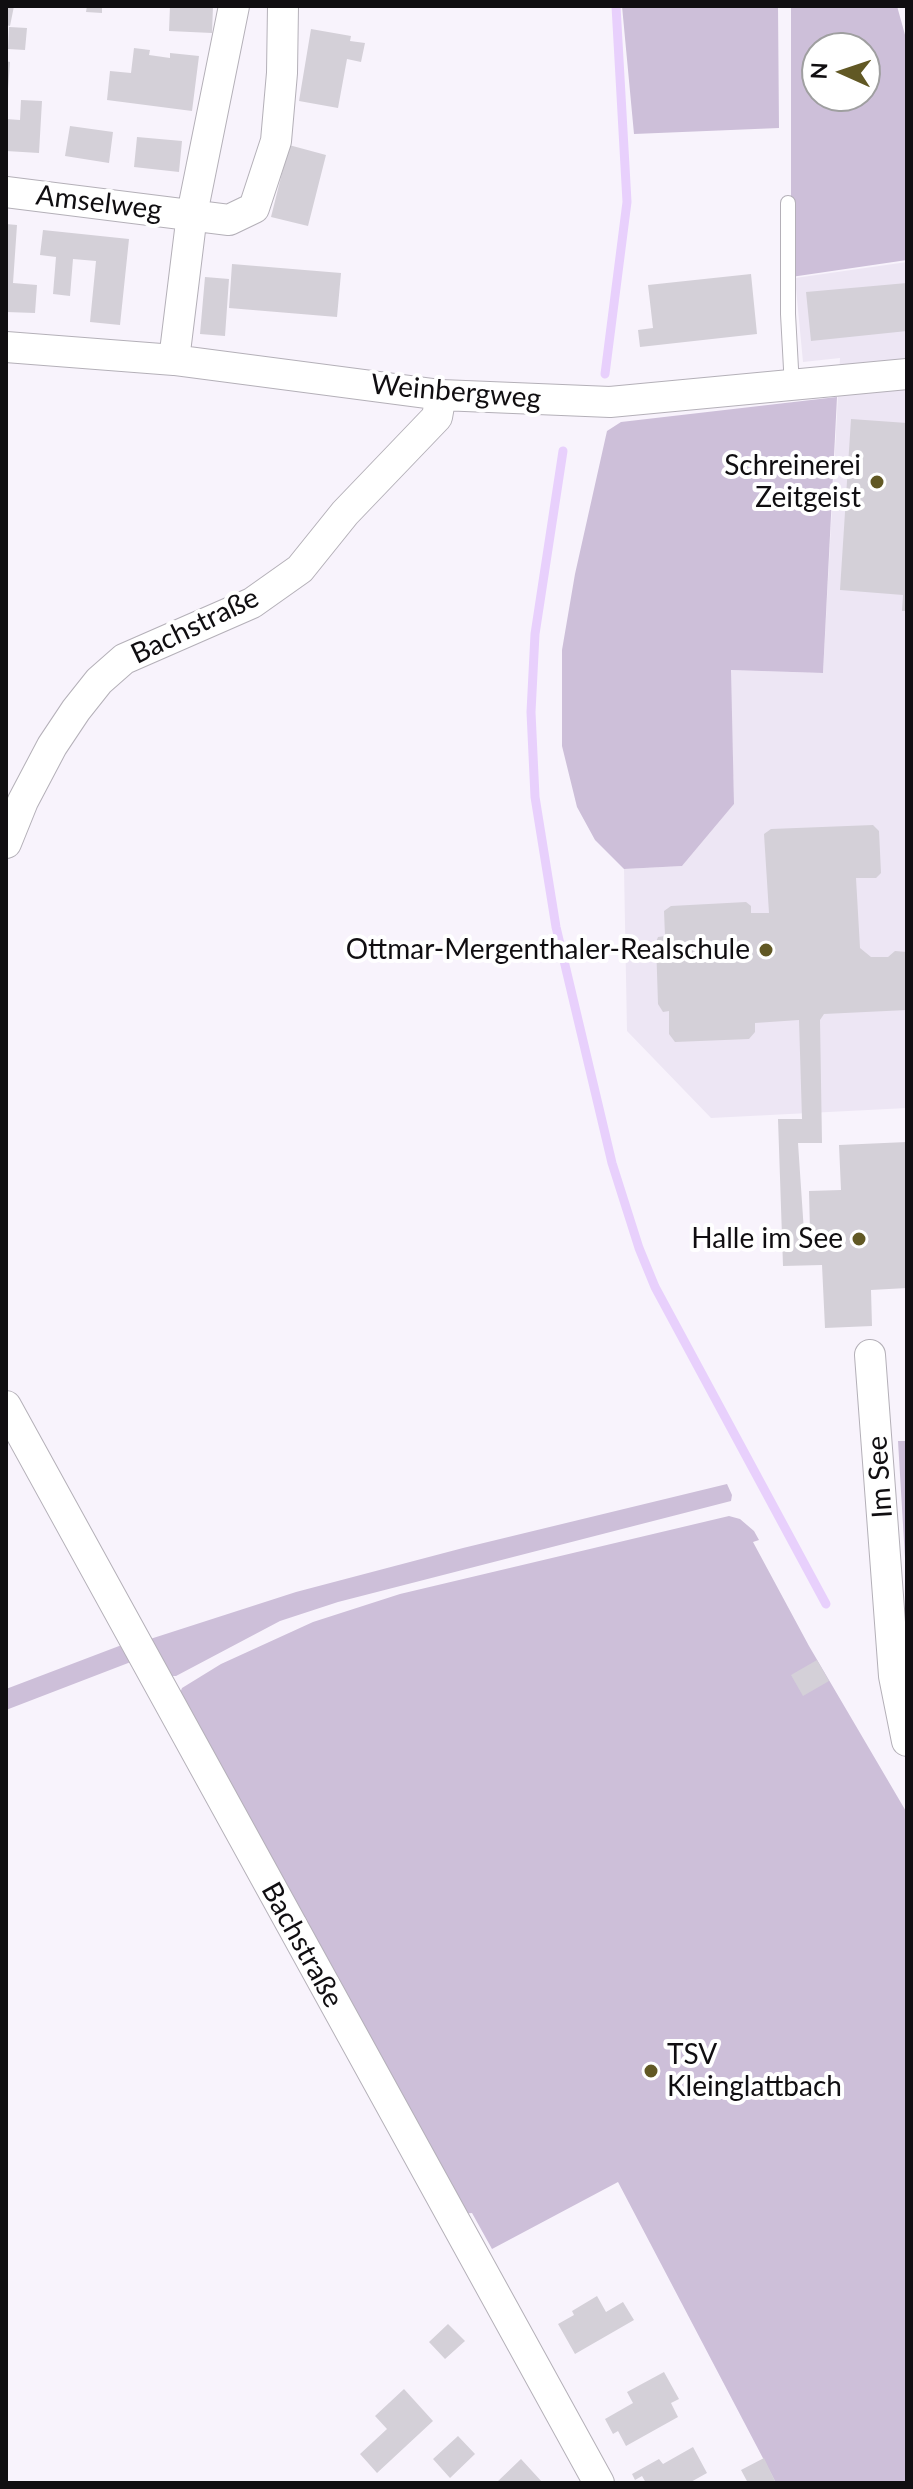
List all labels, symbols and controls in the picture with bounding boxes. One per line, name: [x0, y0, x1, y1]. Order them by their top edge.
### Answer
north arrow: [801, 32, 881, 112]
text: N: [805, 62, 832, 80]
street label: Amselweg: [34, 179, 164, 227]
street label: Weinbergweg: [370, 368, 542, 416]
place label: Schreinerei Zeitgeist: [724, 449, 861, 515]
marker: Schreinerei Zeitgeist: [868, 473, 886, 491]
street label: Bachstraße: [126, 581, 264, 671]
place label: Ottmar-Mergenthaler-Realschule: [346, 933, 750, 967]
marker: Ottmar-Mergenthaler-Realschule: [757, 941, 775, 959]
place label: Halle im See: [691, 1222, 843, 1256]
marker: Halle im See: [850, 1230, 868, 1248]
street label: Im See: [860, 1435, 900, 1519]
street label: Bachstraße: [254, 1877, 350, 2013]
place label: TSV Kleinglattbach: [667, 2038, 842, 2104]
marker: TSV Kleinglattbach: [642, 2062, 660, 2080]

